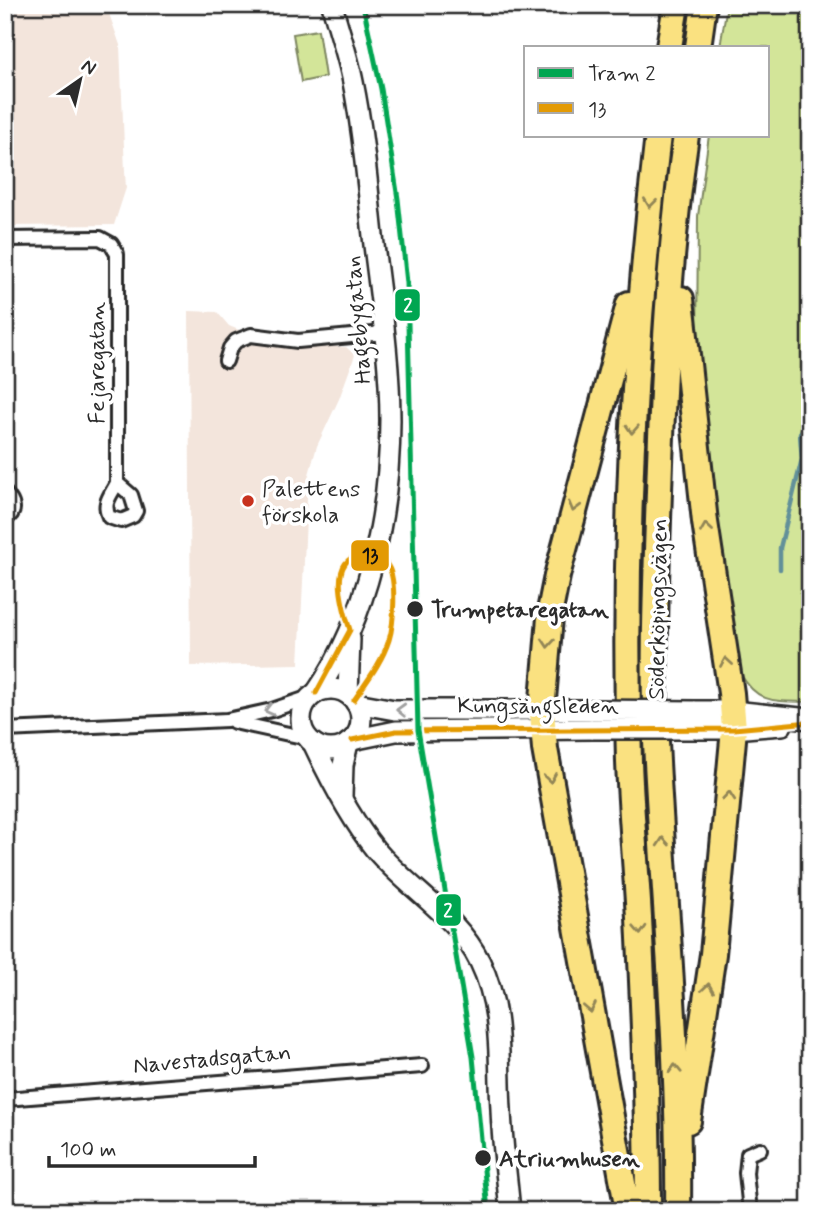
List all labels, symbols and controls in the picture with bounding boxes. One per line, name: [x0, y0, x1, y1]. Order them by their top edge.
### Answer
north arrow: [46, 46, 116, 116]
legend: [524, 46, 770, 136]
text: N: [76, 53, 101, 81]
text: Tram 2: [588, 60, 656, 88]
text: 13: [588, 96, 606, 124]
one-way arrow: [642, 197, 657, 208]
street label: Hagebygatan: [338, 254, 382, 385]
line badge: 2: [394, 288, 421, 322]
text: 2: [403, 294, 413, 319]
street label: Fejaregatan: [83, 302, 113, 424]
one-way arrow: [625, 424, 640, 435]
place label: Palettens förskola: [262, 475, 360, 531]
marker: Palettens förskola: [240, 493, 256, 509]
one-way arrow: [568, 501, 582, 513]
street label: Söderköpingsvägen: [642, 518, 678, 700]
one-way arrow: [699, 522, 714, 534]
line badge: 13: [350, 539, 390, 572]
text: 13: [362, 544, 378, 569]
place label: Trumpetaregatan: [431, 596, 610, 626]
marker: Trumpetaregatan: [405, 599, 425, 619]
one-way arrow: [541, 638, 556, 649]
one-way arrow: [719, 657, 734, 668]
street label: Kungsängsleden: [457, 692, 619, 724]
one-way arrow: [263, 702, 275, 716]
one-way arrow: [395, 702, 406, 717]
one-way arrow: [542, 773, 557, 784]
one-way arrow: [721, 790, 736, 801]
one-way arrow: [656, 836, 671, 847]
line badge: 2: [435, 893, 462, 927]
text: 2: [443, 899, 453, 924]
one-way arrow: [632, 925, 647, 936]
one-way arrow: [700, 983, 715, 994]
one-way arrow: [582, 1002, 597, 1014]
street label: Navestadsgatan: [132, 1038, 293, 1084]
one-way arrow: [667, 1063, 682, 1074]
scale bar: [49, 1125, 256, 1169]
text: 100 m: [60, 1136, 116, 1164]
place label: Atriumhusen: [499, 1145, 641, 1175]
marker: Atriumhusen: [473, 1148, 493, 1168]

